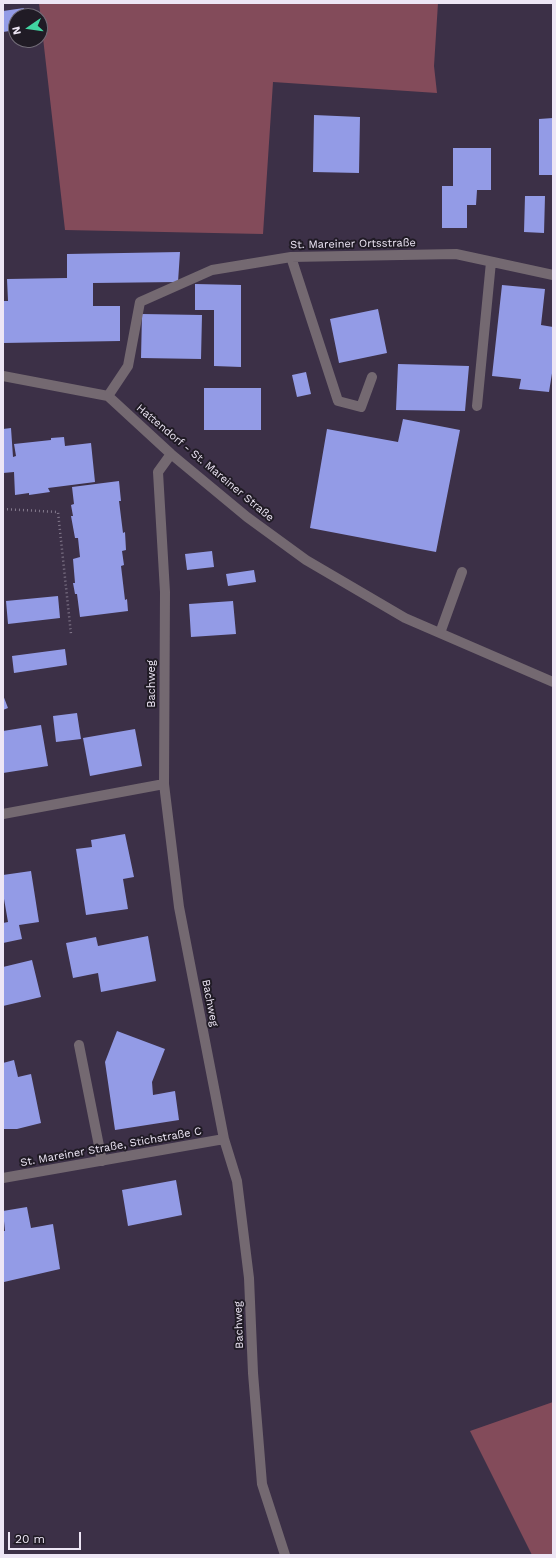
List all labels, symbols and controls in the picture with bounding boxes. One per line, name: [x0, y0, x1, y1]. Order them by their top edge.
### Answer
north arrow: [8, 8, 48, 48]
text: N: [10, 25, 24, 36]
street label: St. Mareiner Ortsstraße: [290, 236, 416, 252]
street label: Hattendorf - St. Mareiner Straße: [134, 402, 276, 524]
street label: Bachweg: [145, 660, 159, 708]
street label: Bachweg: [199, 978, 221, 1028]
street label: St. Mareiner Straße, Stichstraße C: [19, 1125, 203, 1169]
street label: Bachweg: [232, 1301, 246, 1349]
scale bar: [10, 1524, 83, 1550]
text: 20 m: [15, 1532, 45, 1546]

